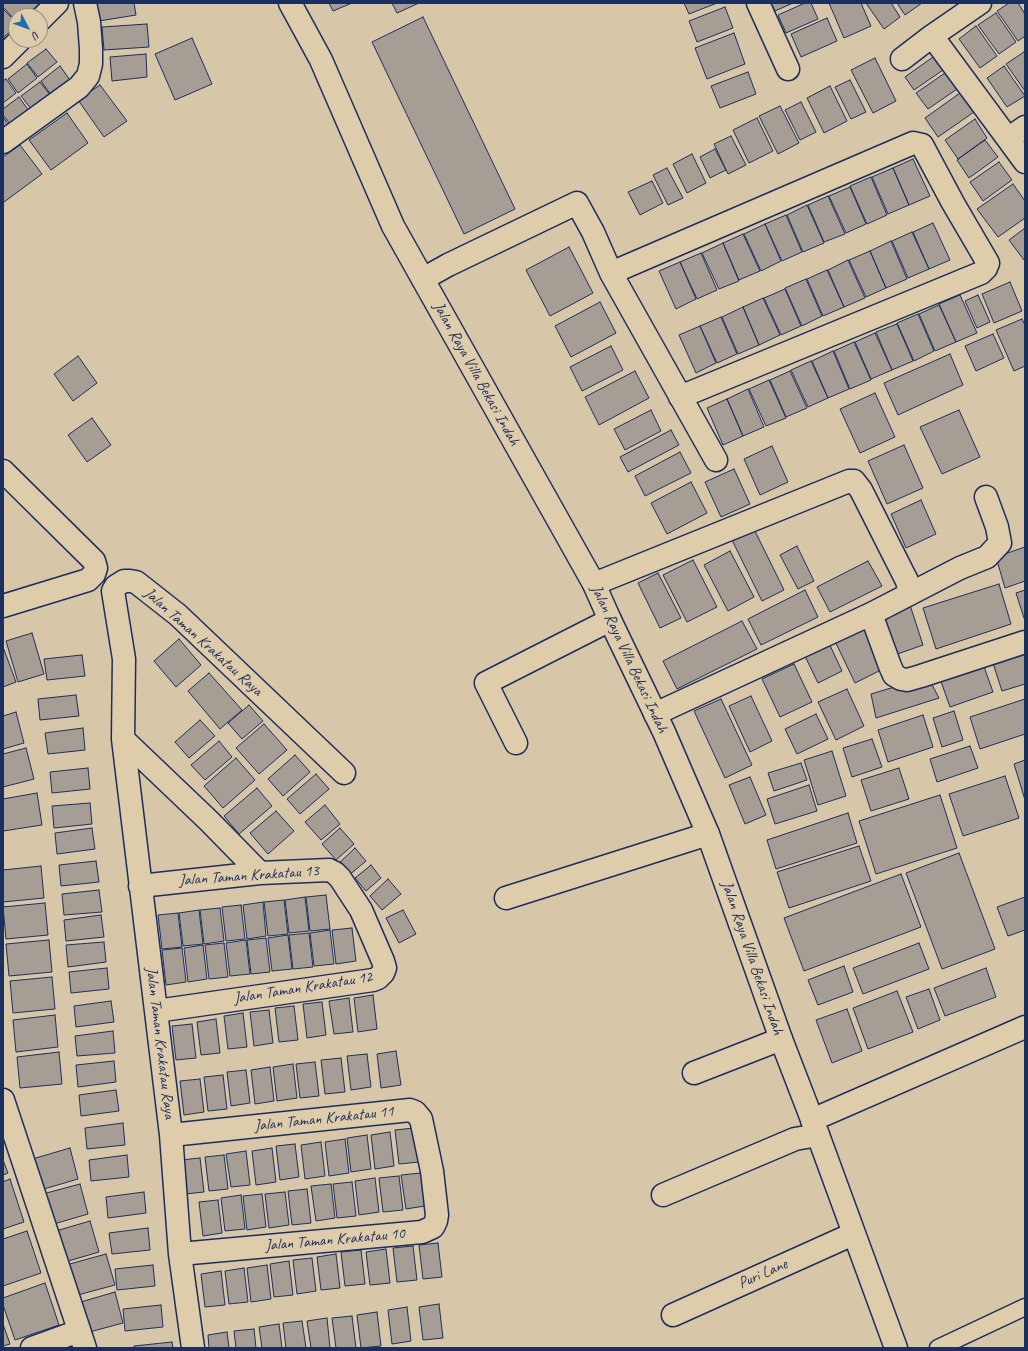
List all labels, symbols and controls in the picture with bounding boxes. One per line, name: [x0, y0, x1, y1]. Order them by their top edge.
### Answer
north arrow: [8, 8, 48, 48]
text: U: [29, 29, 43, 42]
street label: Jalan Raya Villa Bekasi Indah: [428, 299, 524, 449]
street label: Jalan Raya Villa Bekasi Indah: [586, 582, 672, 736]
street label: Jalan Taman Krakatau Raya: [140, 584, 266, 700]
street label: Jalan Taman Krakatau 13: [178, 862, 320, 890]
street label: Jalan Raya Villa Bekasi Indah: [717, 879, 787, 1037]
street label: Jalan Taman Krakatau Raya: [141, 966, 179, 1120]
street label: Jalan Taman Krakatau 12: [232, 968, 374, 1008]
street label: Jalan Taman Krakatau 11: [253, 1102, 395, 1136]
street label: Jalan Taman Krakatau 10: [264, 1224, 406, 1256]
street label: Puri Lane: [735, 1255, 791, 1293]

